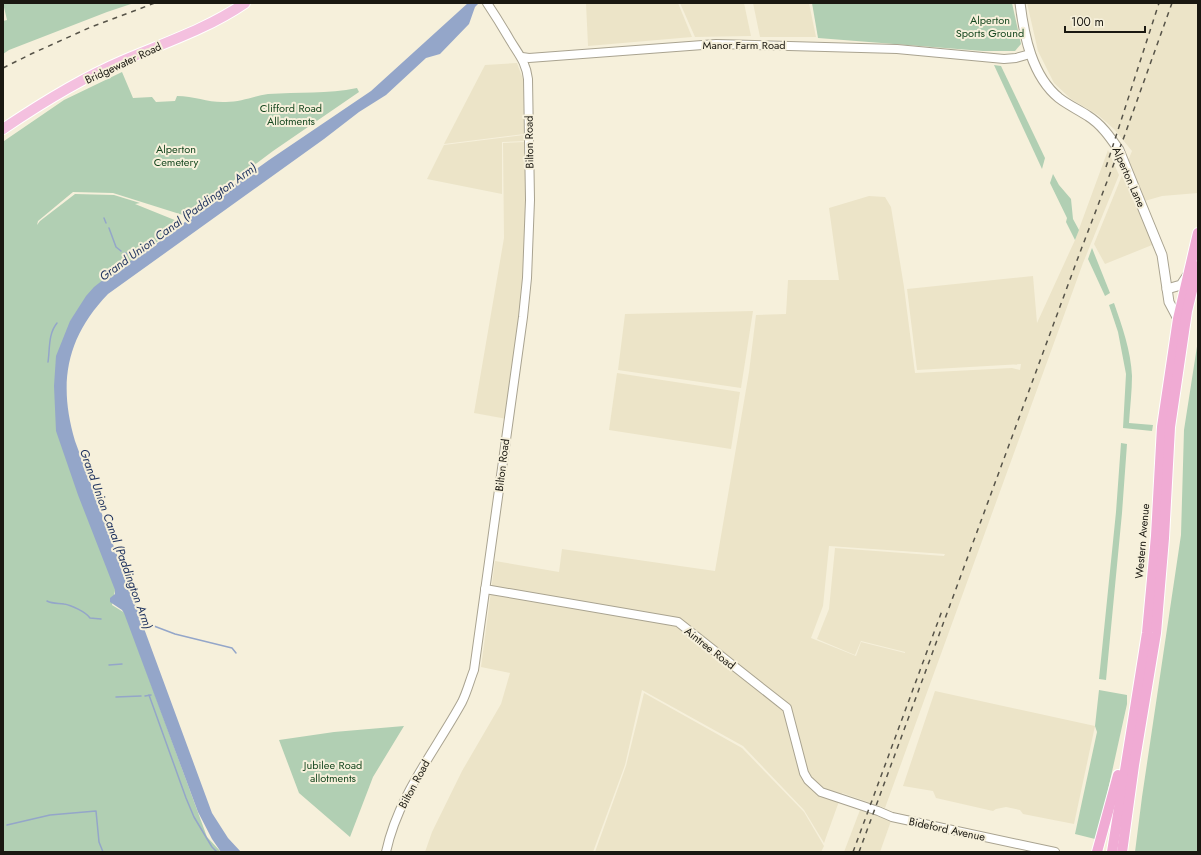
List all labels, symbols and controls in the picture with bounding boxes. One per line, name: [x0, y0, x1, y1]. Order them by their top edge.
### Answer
scale bar: [1065, 8, 1145, 34]
park label: Alperton Sports Ground: [956, 12, 1024, 41]
text: 100 m: [1071, 13, 1104, 31]
street label: Manor Farm Road: [703, 37, 785, 53]
street label: Bridgewater Road: [82, 38, 164, 88]
park label: Clifford Road Allotments: [260, 100, 322, 129]
street label: Bilton Road: [521, 115, 537, 169]
park label: Alperton Cemetery: [154, 141, 199, 170]
street label: Alperton Lane: [1108, 144, 1150, 210]
water label: Grand Union Canal (Paddington Arm): [96, 158, 261, 285]
street label: Bilton Road: [491, 438, 513, 492]
water label: Grand Union Canal (Paddington Arm): [75, 446, 157, 632]
street label: Western Avenue: [1131, 502, 1153, 579]
street label: Aintree Road: [681, 623, 739, 673]
park label: Jubilee Road allotments: [302, 757, 362, 786]
street label: Bilton Road: [394, 757, 434, 811]
street label: Bideford Avenue: [907, 813, 987, 845]

